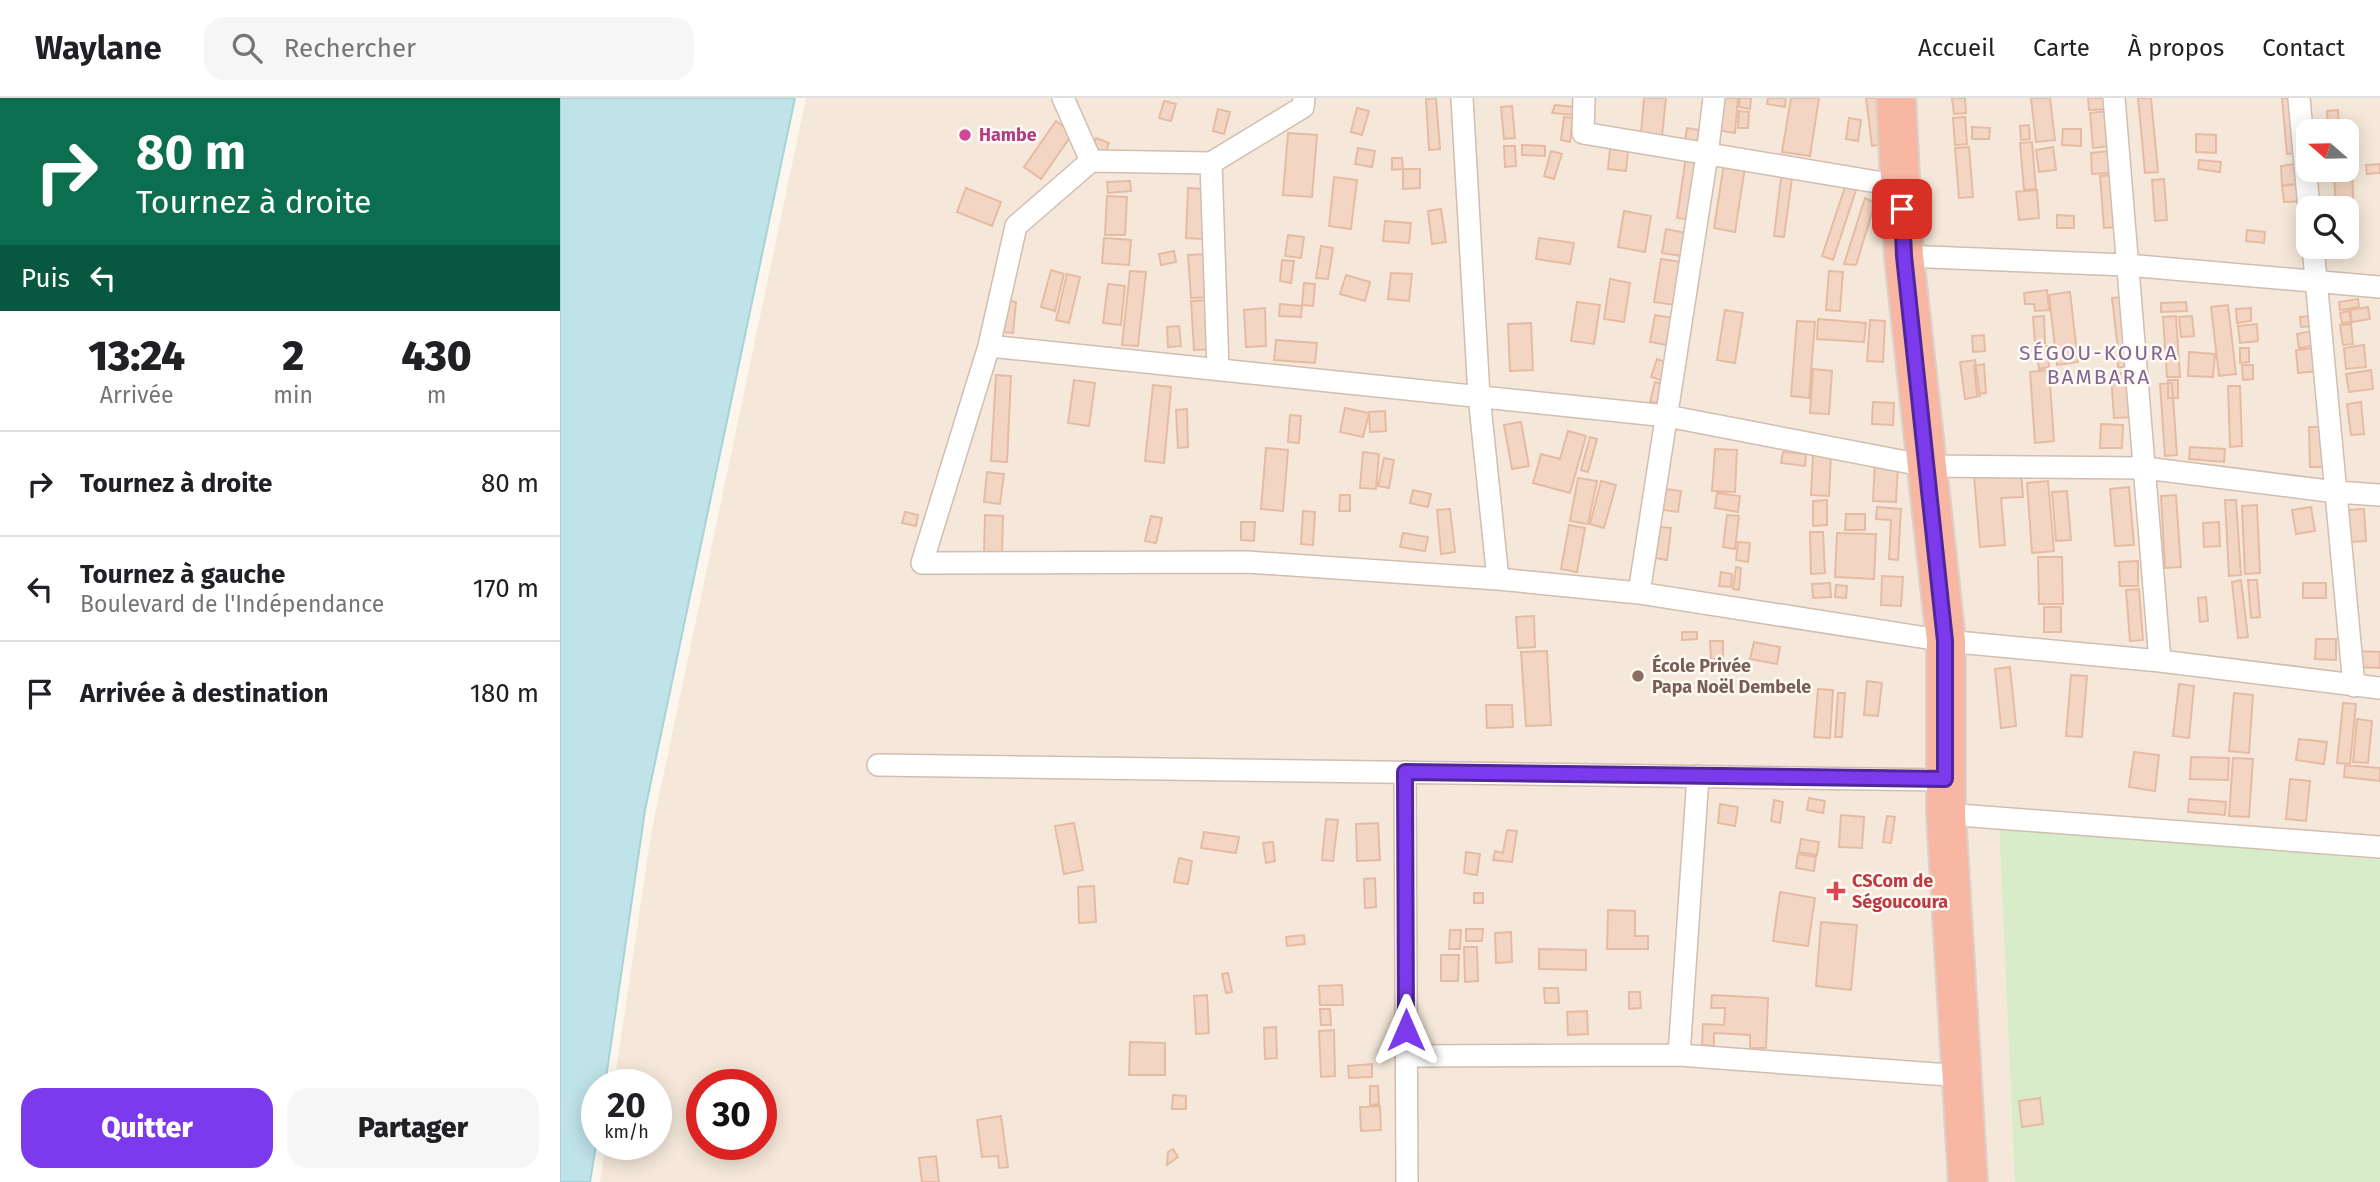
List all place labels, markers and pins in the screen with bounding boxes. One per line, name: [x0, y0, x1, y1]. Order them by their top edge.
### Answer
place label: Hambe: [979, 124, 1037, 146]
marker: Hambe: [957, 127, 973, 143]
pin: [1872, 179, 1932, 239]
place label: École Privée Papa Noël Dembele: [1652, 654, 1811, 698]
marker: École Privée Papa Noël Dembele: [1630, 668, 1646, 684]
place label: CSCom de Ségoucoura: [1852, 870, 1948, 913]
marker: CSCom de Ségoucoura: [1826, 881, 1846, 901]

